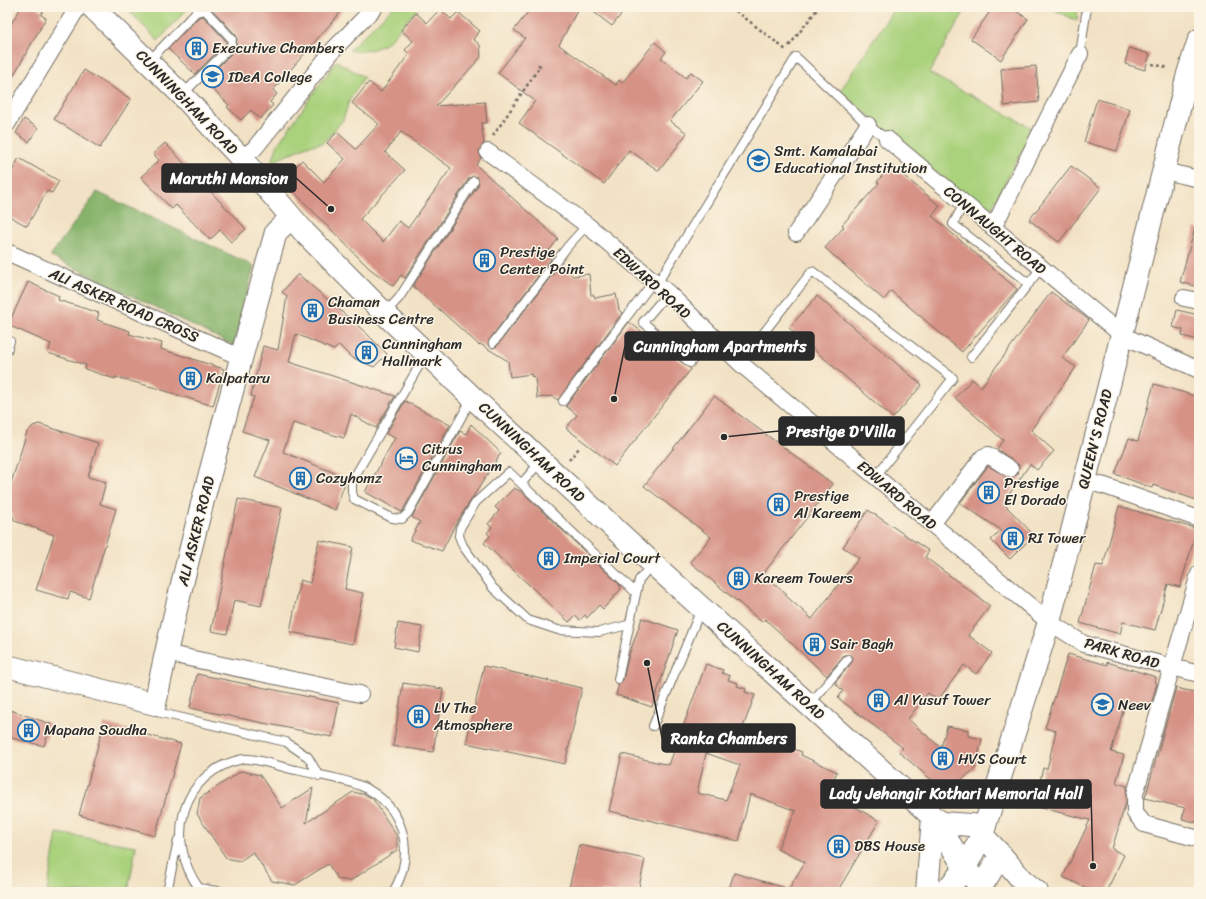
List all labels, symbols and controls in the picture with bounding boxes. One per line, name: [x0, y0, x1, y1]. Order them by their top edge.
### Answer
building icon: Executive Chambers: [183, 35, 209, 61]
place label: Executive Chambers: [212, 35, 345, 61]
street label: CUNNINGHAM ROAD: [129, 43, 245, 161]
school or university icon: IDeA College: [200, 64, 226, 90]
place label: IDeA College: [227, 64, 313, 90]
place label: Smt. Kamalabai Educational Institution: [774, 138, 927, 181]
school or university icon: Smt. Kamalabai Educational Institution: [746, 147, 772, 173]
callout: Maruthi Mansion: [162, 164, 296, 192]
text: Maruthi Mansion: [169, 164, 288, 193]
street label: CONNAUGHT ROAD: [938, 179, 1053, 281]
place label: Prestige Center Point: [500, 239, 585, 282]
street label: EDWARD ROAD: [607, 240, 697, 326]
building icon: Prestige Center Point: [472, 248, 498, 274]
street label: ALI ASKER ROAD CROSS: [44, 260, 204, 350]
place label: Chaman Business Centre: [328, 289, 434, 332]
building icon: Chaman Business Centre: [299, 298, 325, 324]
place label: Cunningham Hallmark: [382, 331, 462, 374]
callout: Cunningham Apartments: [625, 332, 814, 360]
text: Cunningham Apartments: [633, 332, 807, 361]
building icon: Cunningham Hallmark: [353, 340, 379, 366]
building icon: Kalpataru: [177, 365, 203, 391]
place label: Kalpataru: [206, 365, 270, 391]
street label: QUEEN'S ROAD: [1070, 386, 1120, 492]
street label: CUNNINGHAM ROAD: [472, 395, 592, 509]
callout: Prestige D'Villa: [779, 417, 904, 445]
text: Prestige D'Villa: [786, 417, 897, 446]
place label: Citrus Cunningham: [422, 436, 502, 479]
hotel icon: Citrus Cunningham: [394, 445, 420, 471]
street label: EDWARD ROAD: [851, 453, 943, 537]
building icon: Cozyhomz: [288, 465, 314, 491]
place label: Cozyhomz: [316, 465, 383, 491]
place label: Prestige El Dorado: [1004, 470, 1067, 513]
street label: ALI ASKER ROAD: [170, 473, 222, 590]
building icon: Prestige El Dorado: [976, 479, 1002, 505]
place label: Prestige Al Kareem: [793, 483, 861, 526]
building icon: Prestige Al Kareem: [765, 492, 791, 518]
building icon: RI Tower: [1000, 525, 1026, 551]
place label: RI Tower: [1028, 525, 1086, 551]
building icon: Imperial Court: [535, 545, 561, 571]
place label: Imperial Court: [563, 545, 661, 571]
building icon: Kareem Towers: [725, 565, 751, 591]
place label: Kareem Towers: [754, 565, 853, 591]
street label: CUNNINGHAM ROAD: [711, 614, 831, 726]
street label: PARK ROAD: [1081, 630, 1163, 676]
building icon: Sair Bagh: [802, 631, 828, 657]
place label: Sair Bagh: [830, 631, 894, 657]
building icon: Al Yusuf Tower: [866, 687, 892, 713]
place label: Al Yusuf Tower: [893, 687, 991, 713]
school or university icon: Neev: [1089, 692, 1115, 718]
place label: Neev: [1118, 692, 1152, 718]
place label: LV The Atmosphere: [433, 695, 513, 738]
building icon: LV The Atmosphere: [405, 704, 431, 730]
building icon: Mapana Soudha: [15, 717, 41, 743]
place label: Mapana Soudha: [44, 717, 148, 743]
callout: Ranka Chambers: [662, 724, 795, 752]
text: Ranka Chambers: [670, 724, 788, 753]
building icon: HVS Court: [929, 746, 955, 772]
place label: HVS Court: [958, 746, 1028, 772]
text: Lady Jehangir Kothari Memorial Hall: [829, 779, 1084, 808]
callout: Lady Jehangir Kothari Memorial Hall: [821, 780, 1091, 808]
building icon: DBS House: [826, 833, 852, 859]
place label: DBS House: [854, 833, 925, 859]

